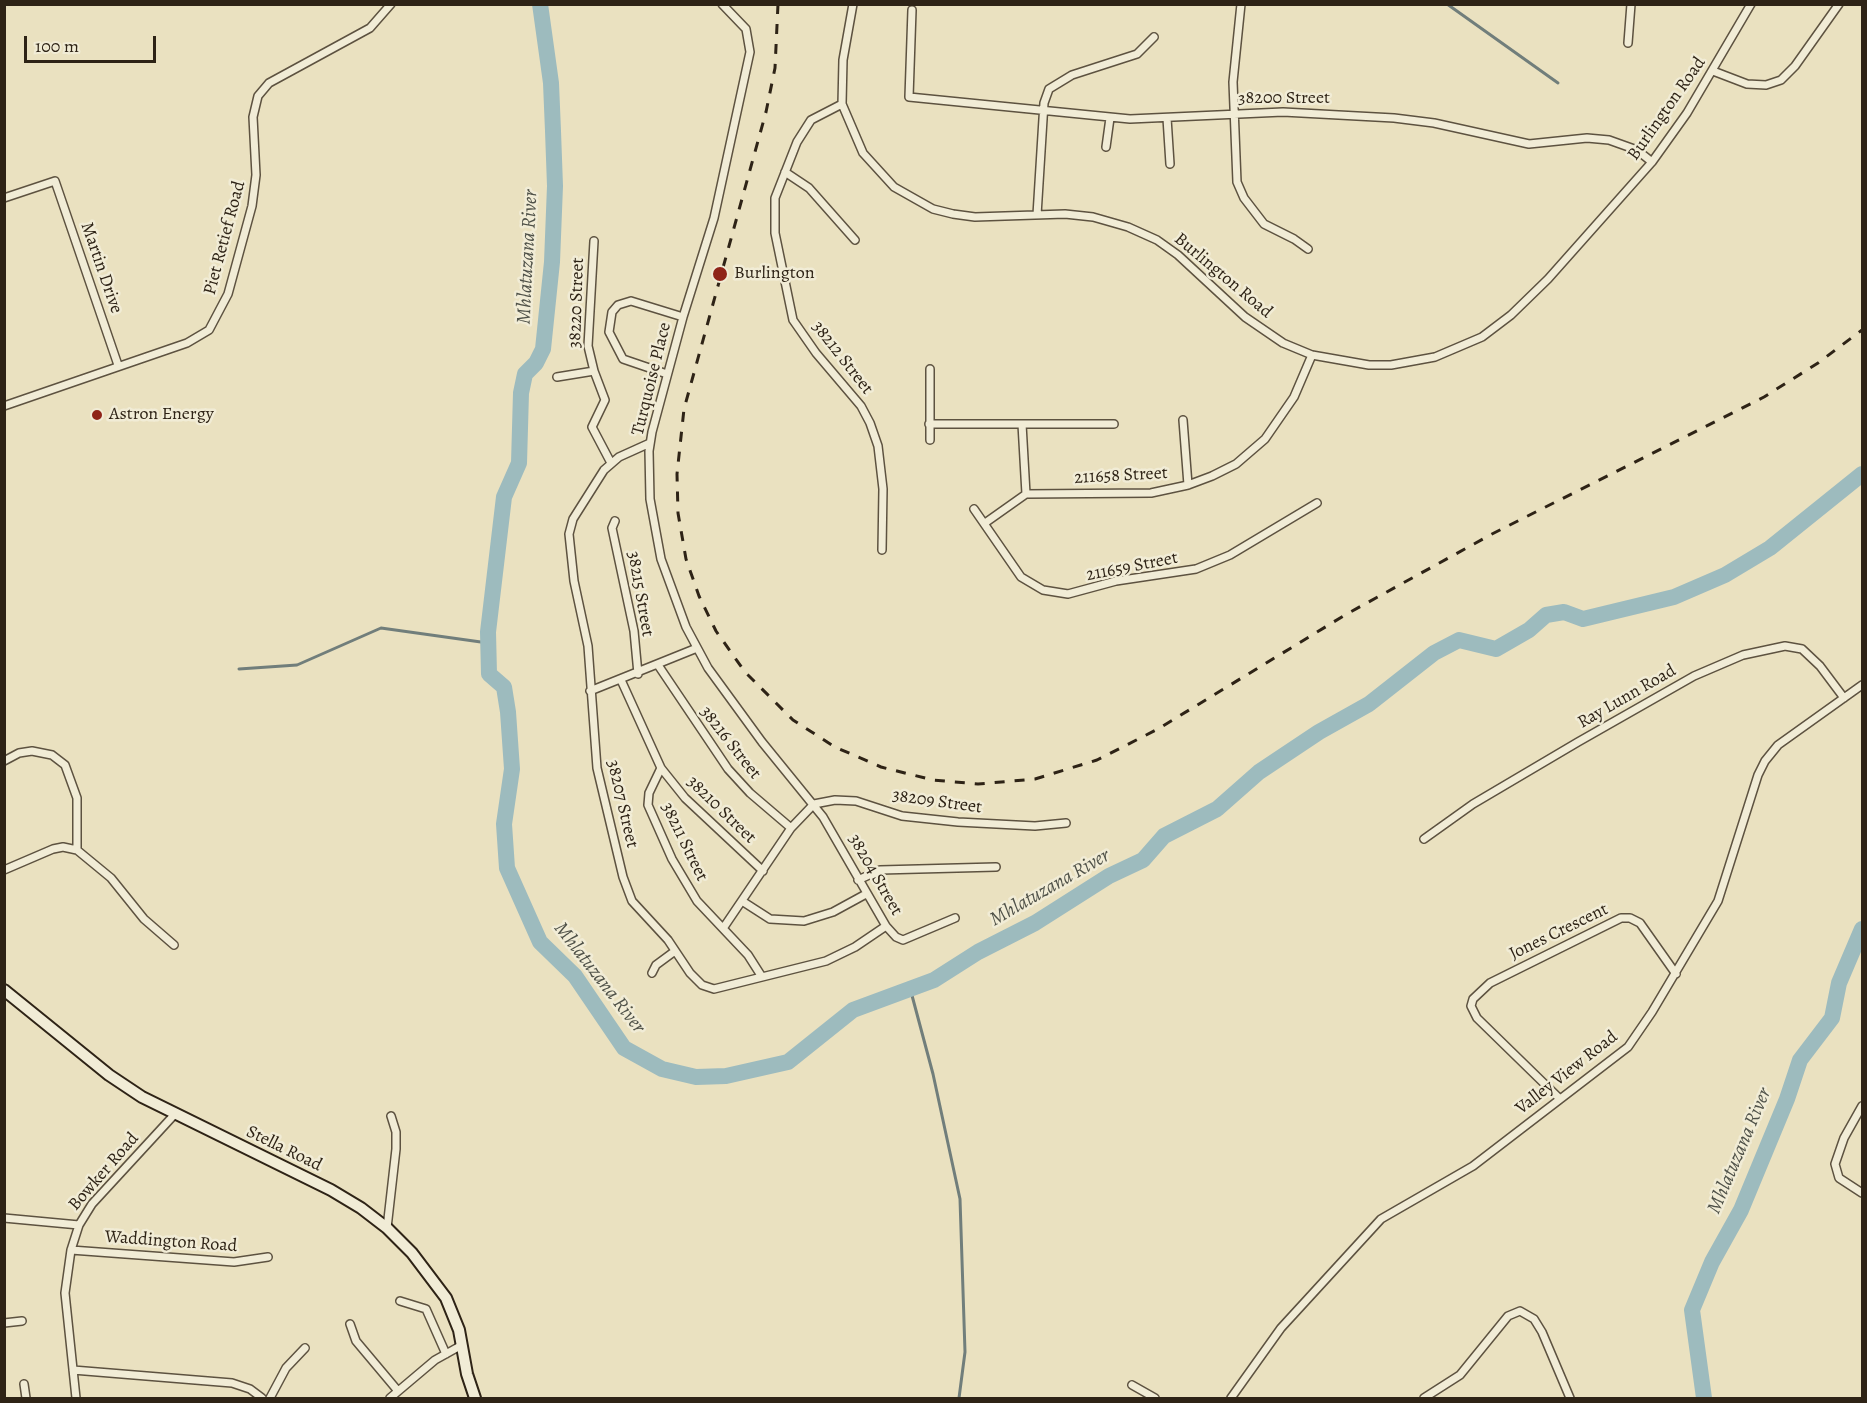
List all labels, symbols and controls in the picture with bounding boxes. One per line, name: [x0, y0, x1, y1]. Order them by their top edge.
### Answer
scale bar: [27, 24, 159, 62]
text: 100 m: [35, 34, 79, 58]
street label: Burlington Road: [1623, 53, 1711, 165]
street label: 38200 Street: [1238, 88, 1330, 110]
street label: Piet Retief Road: [199, 179, 251, 297]
water label: Mhlatuzana River: [512, 189, 544, 325]
street label: Martin Drive: [75, 219, 127, 317]
street label: Burlington Road: [1170, 229, 1276, 323]
street label: 38220 Street: [565, 257, 589, 349]
place label: Burlington: [734, 263, 814, 285]
marker: Burlington: [711, 265, 729, 283]
street label: 38212 Street: [807, 317, 877, 399]
street label: Turquoise Place: [628, 320, 676, 438]
place label: Astron Energy: [109, 404, 214, 426]
marker: Astron Energy: [90, 408, 104, 422]
street label: 211658 Street: [1074, 463, 1168, 489]
street label: 211659 Street: [1084, 548, 1180, 586]
street label: 38215 Street: [622, 550, 658, 638]
street label: Ray Lunn Road: [1574, 660, 1680, 734]
street label: 38216 Street: [695, 702, 765, 784]
street label: 38207 Street: [601, 758, 643, 850]
street label: 38210 Street: [682, 772, 760, 848]
street label: 38209 Street: [891, 785, 983, 819]
street label: 38211 Street: [656, 799, 712, 885]
street label: 38204 Street: [843, 830, 907, 920]
water label: Mhlatuzana River: [986, 844, 1114, 932]
street label: Jones Crescent: [1506, 899, 1612, 965]
water label: Mhlatuzana River: [548, 918, 650, 1038]
street label: Valley View Road: [1512, 1026, 1622, 1120]
water label: Mhlatuzana River: [1703, 1084, 1777, 1218]
street label: Stella Road: [243, 1121, 325, 1177]
street label: Bowker Road: [64, 1128, 144, 1216]
street label: Waddington Road: [104, 1227, 238, 1257]

